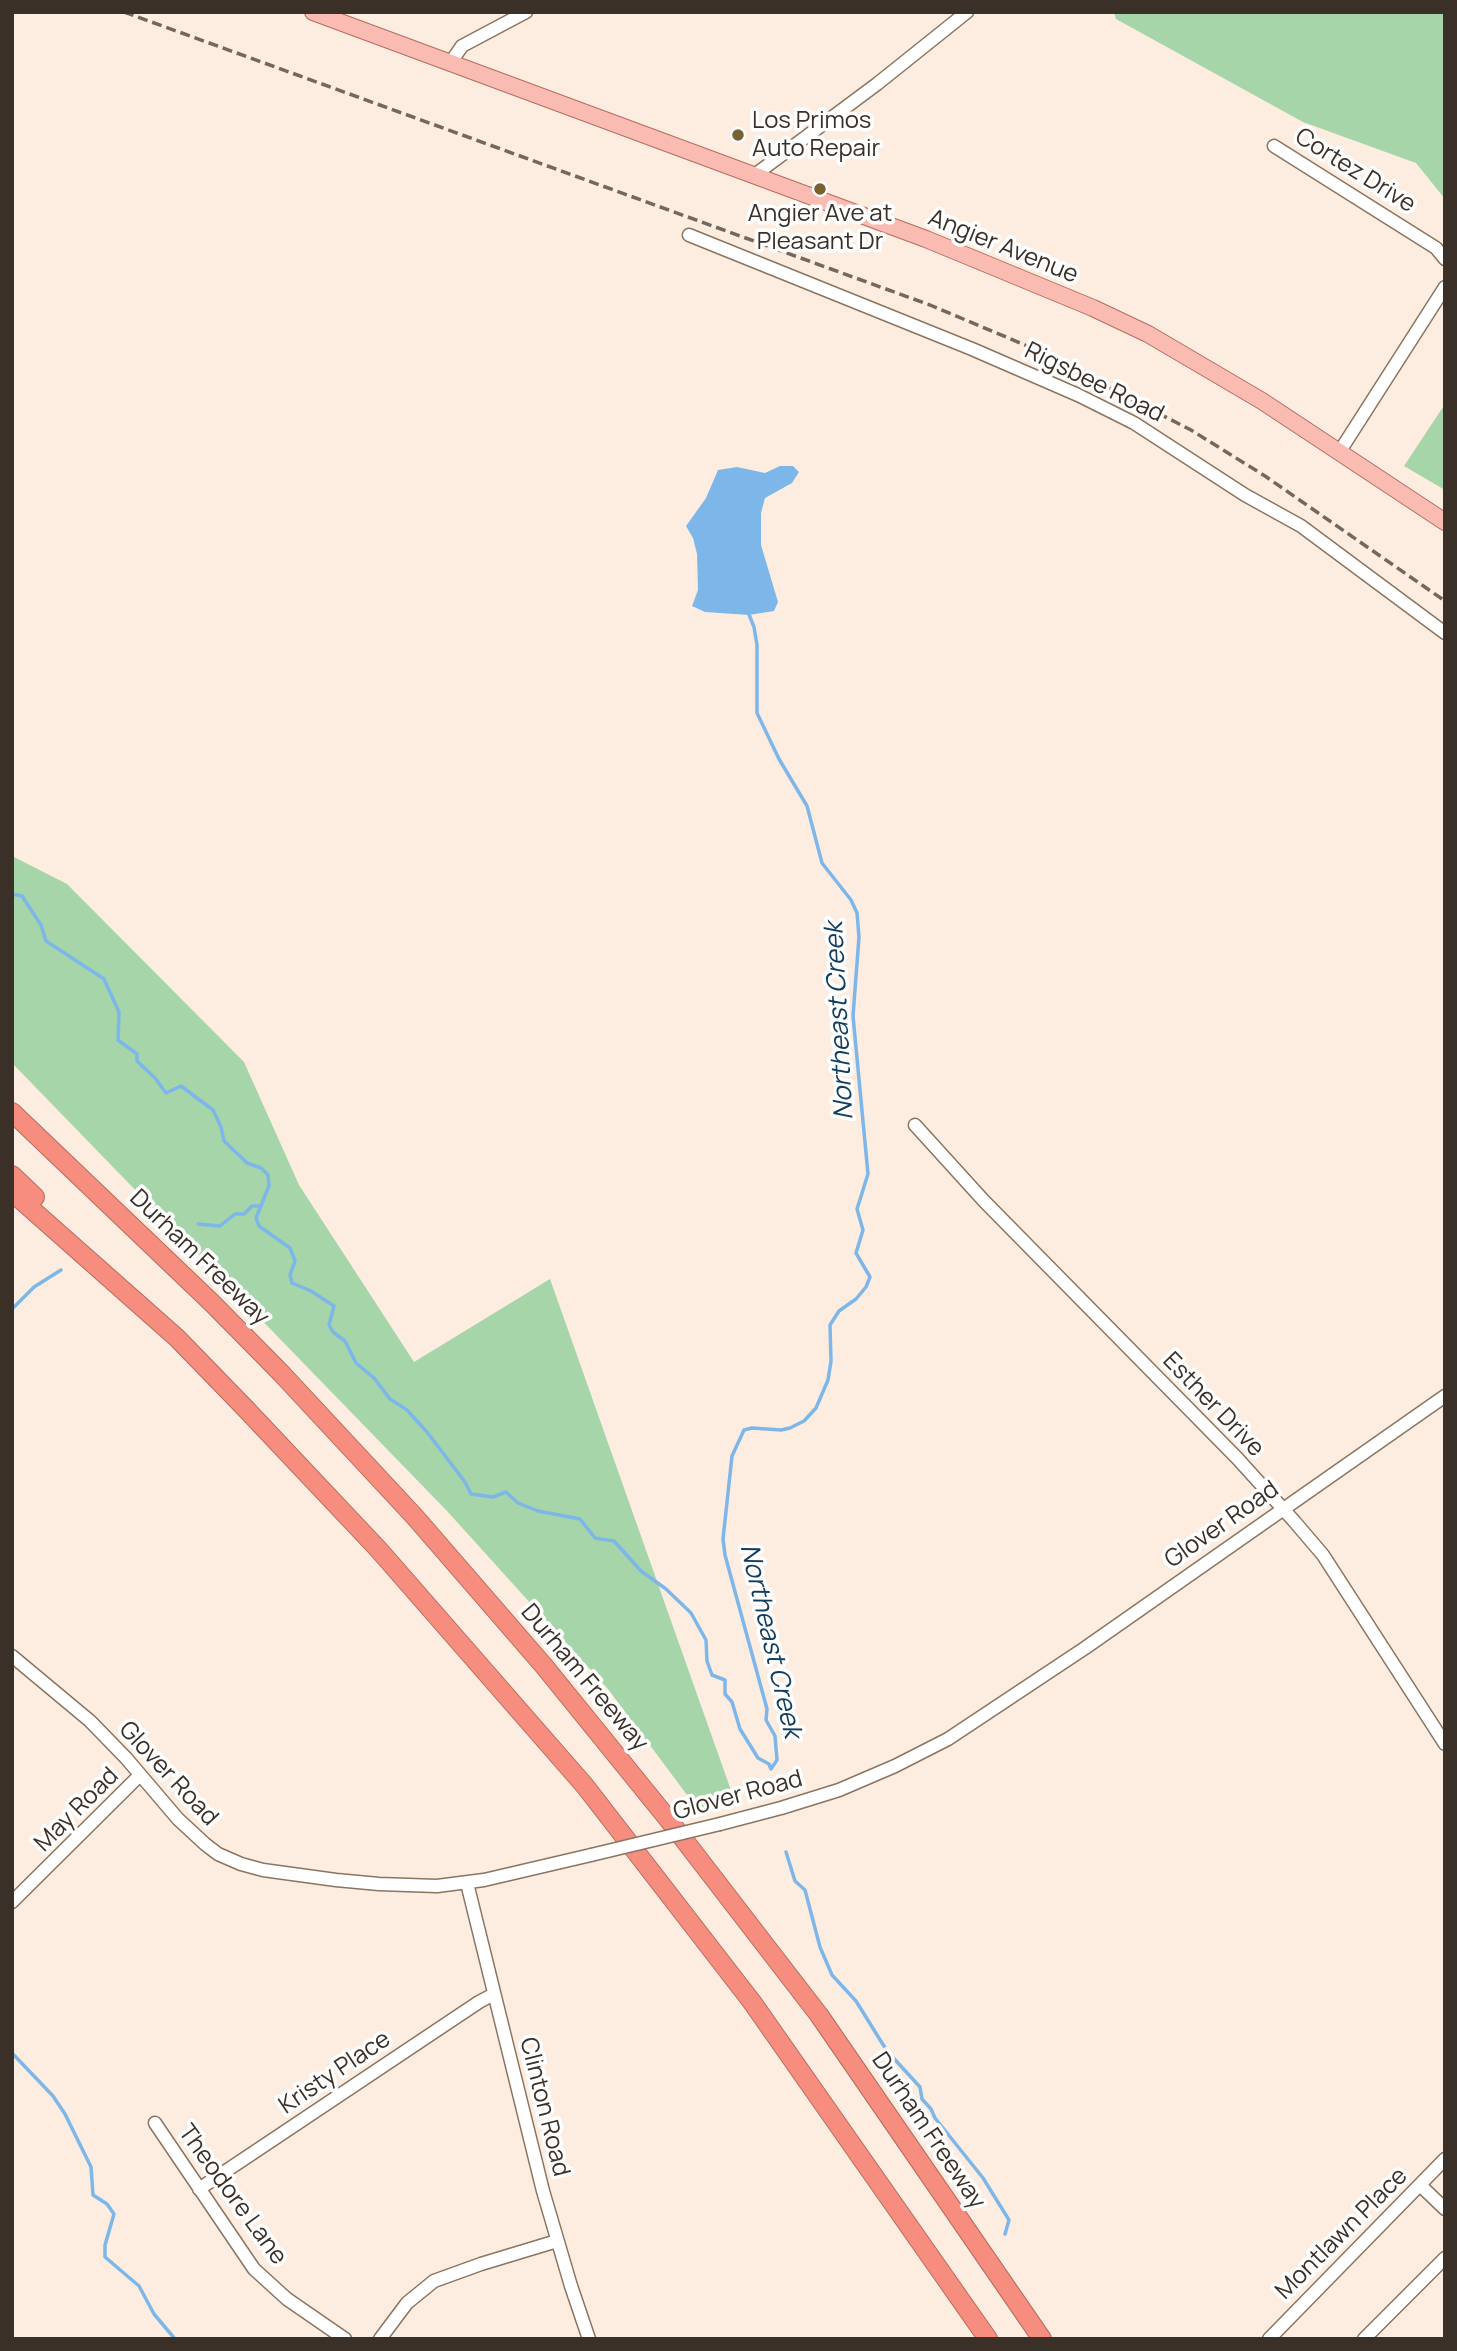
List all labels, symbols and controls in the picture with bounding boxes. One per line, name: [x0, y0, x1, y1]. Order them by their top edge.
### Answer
place label: Los Primos Auto Repair: [752, 107, 880, 163]
street label: Cortez Drive: [1289, 123, 1421, 219]
marker: Los Primos Auto Repair: [730, 127, 746, 143]
marker: Angier Ave at Pleasant Dr: [812, 181, 828, 197]
place label: Angier Ave at Pleasant Dr: [748, 200, 892, 256]
street label: Angier Avenue: [924, 204, 1082, 290]
street label: Rigsbee Road: [1020, 337, 1168, 429]
water label: Northeast Creek: [819, 921, 861, 1121]
street label: Durham Freeway: [123, 1184, 275, 1332]
street label: Esther Drive: [1156, 1347, 1270, 1463]
street label: Glover Road: [1160, 1475, 1284, 1575]
water label: Northeast Creek: [733, 1541, 807, 1741]
street label: Durham Freeway: [514, 1599, 654, 1757]
street label: Glover Road: [112, 1716, 224, 1832]
street label: May Road: [29, 1762, 125, 1858]
street label: Glover Road: [670, 1765, 806, 1827]
street label: Kristy Place: [274, 2025, 396, 2121]
street label: Clinton Road: [513, 2035, 575, 2179]
street label: Durham Freeway: [865, 2047, 991, 2215]
street label: Theodore Lane: [171, 2119, 293, 2271]
street label: Montlawn Place: [1270, 2162, 1414, 2306]

